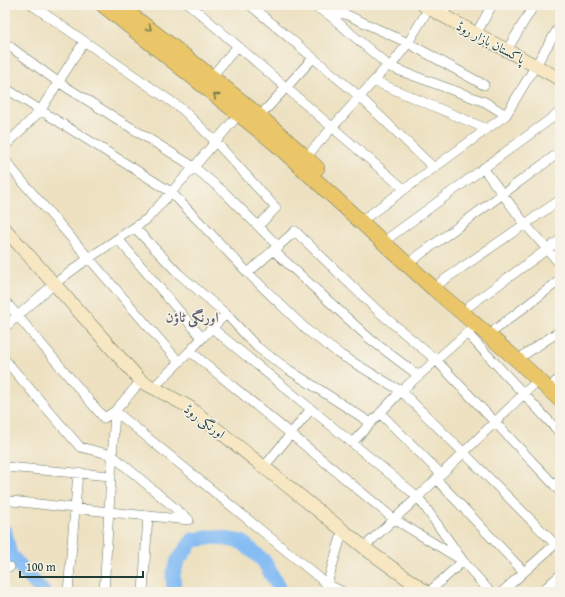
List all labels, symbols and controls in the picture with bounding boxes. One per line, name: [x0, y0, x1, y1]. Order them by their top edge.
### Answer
street label: پاکستان بازار روڈ: [453, 16, 529, 69]
one-way arrow: [145, 24, 152, 31]
one-way arrow: [214, 94, 221, 101]
district label: اورنگی ٹاؤن: [166, 307, 218, 328]
street label: اورنگی روڈ: [180, 400, 229, 443]
scale bar: [20, 553, 143, 579]
text: 100 m: [26, 558, 56, 575]

